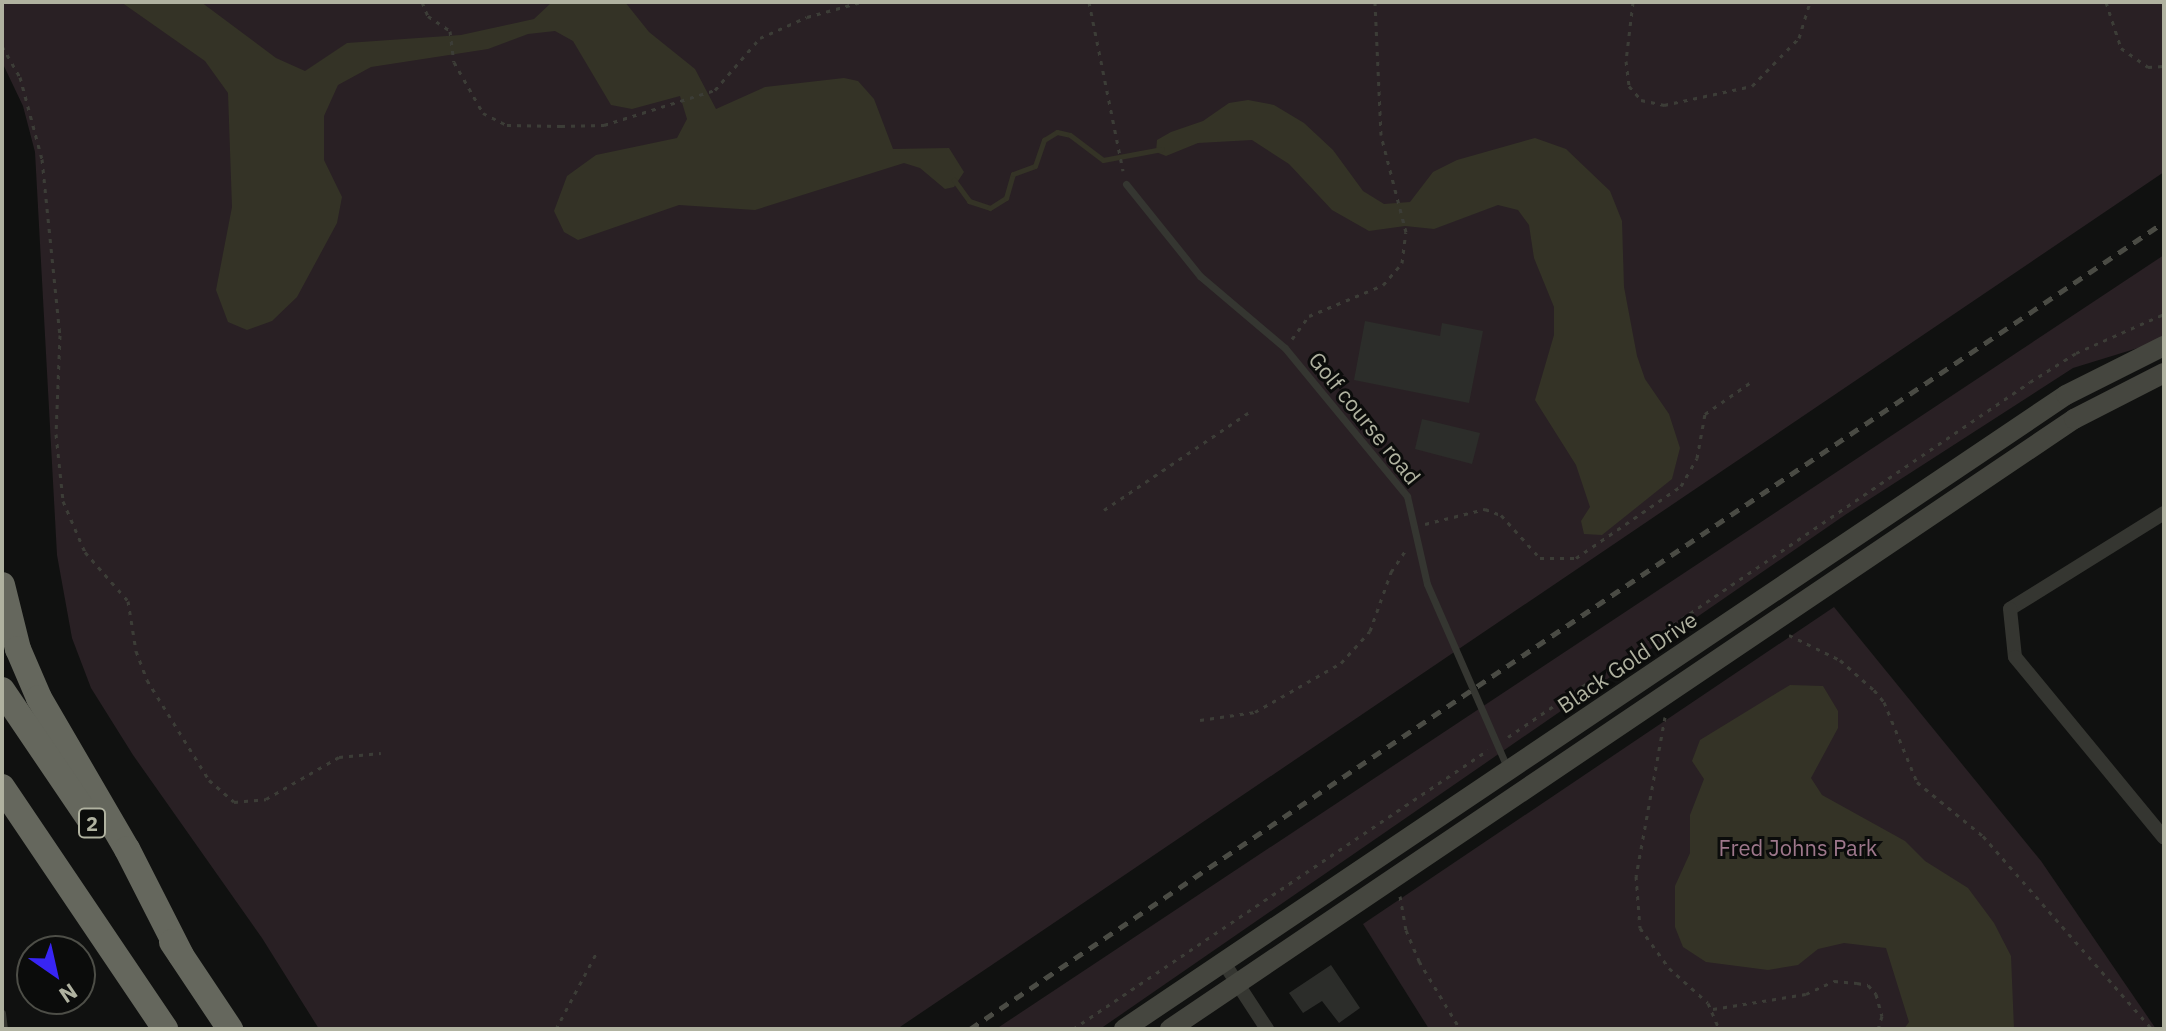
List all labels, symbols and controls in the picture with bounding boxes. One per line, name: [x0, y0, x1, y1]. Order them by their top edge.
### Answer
street label: Golf course road: [1304, 347, 1426, 489]
street label: Black Gold Drive: [1552, 606, 1702, 718]
road number: 2: [78, 807, 106, 839]
park label: Fred Johns Park: [1719, 835, 1877, 861]
north arrow: [16, 935, 96, 1015]
text: N: [54, 977, 83, 1010]

